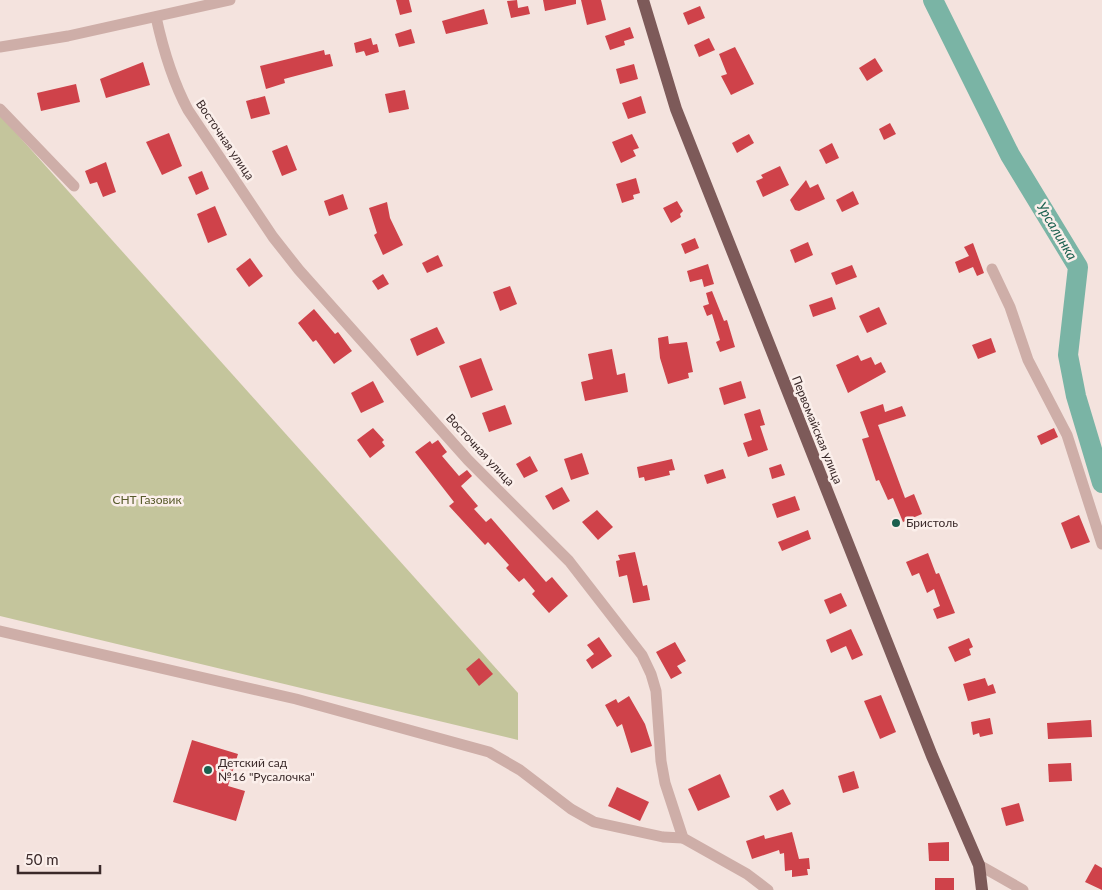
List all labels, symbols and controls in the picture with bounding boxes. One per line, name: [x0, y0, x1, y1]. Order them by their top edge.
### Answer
street label: Восточная улица: [193, 97, 258, 183]
water label: Урсалинка: [1034, 199, 1081, 263]
street label: Первомайская улица: [789, 373, 846, 486]
street label: Восточная улица: [443, 410, 518, 489]
park label: СНТ Газовик: [112, 492, 182, 507]
place label: Бристоль: [906, 515, 958, 530]
marker: Бристоль: [890, 517, 902, 529]
place label: Детский сад №16 "Русалочка": [218, 755, 315, 784]
marker: Детский сад №16 "Русалочка": [202, 764, 214, 776]
scale bar: [18, 842, 100, 874]
text: 50 m: [25, 850, 59, 868]

